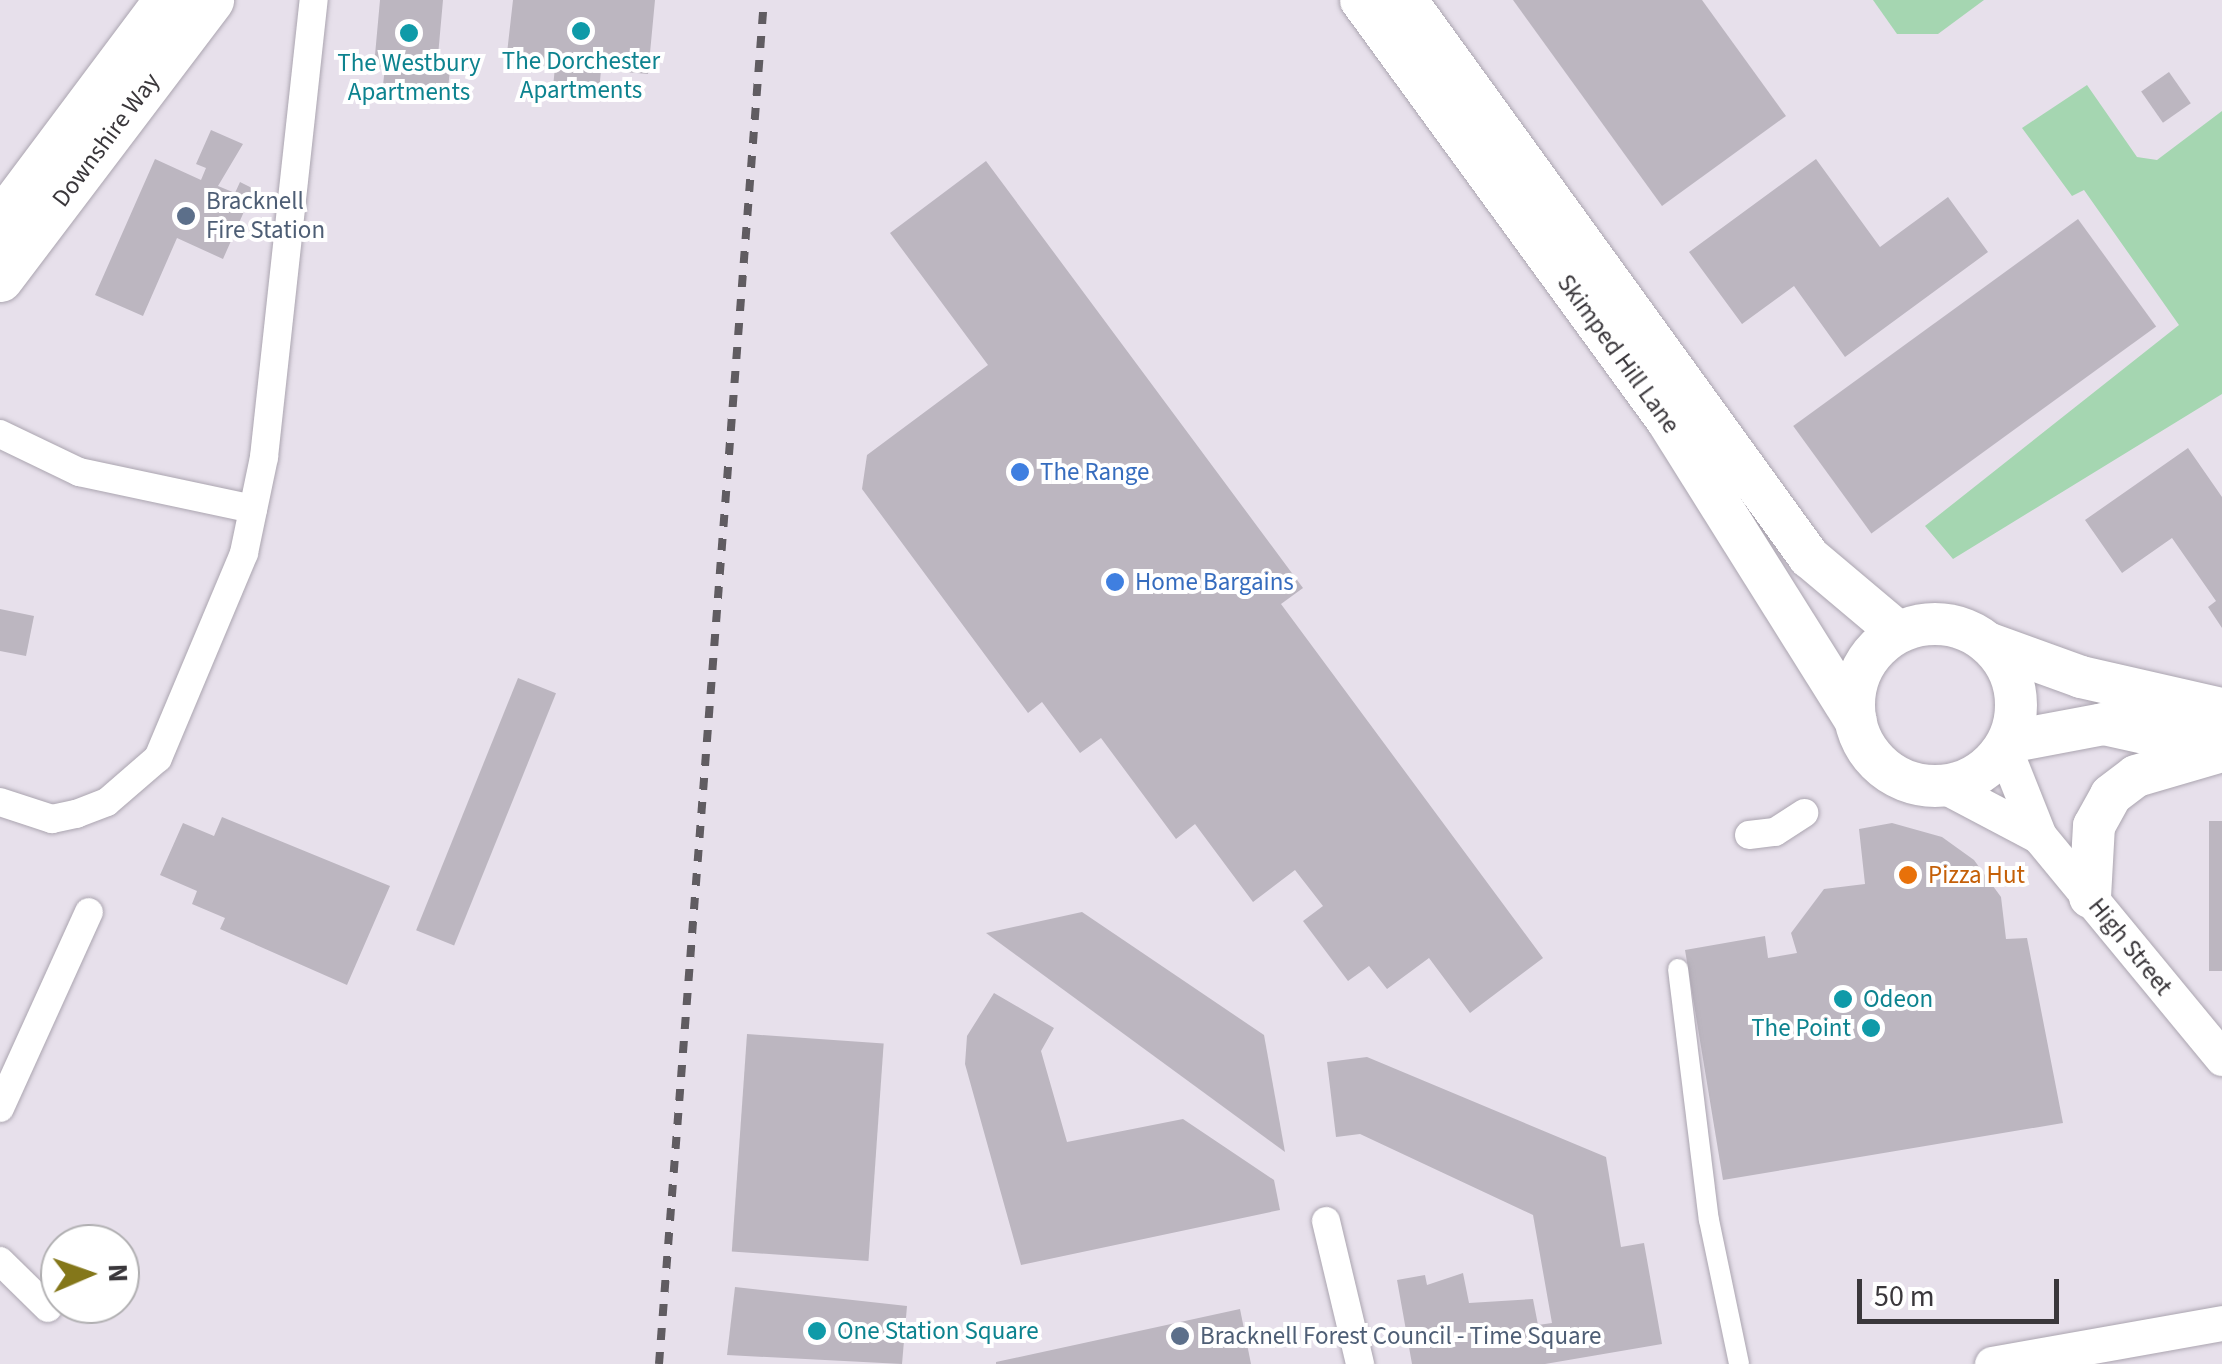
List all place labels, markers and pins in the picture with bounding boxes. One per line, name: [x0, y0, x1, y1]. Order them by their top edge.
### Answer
marker: The Dorchester Apartments: [570, 20, 592, 42]
marker: The Westbury Apartments: [398, 22, 420, 44]
place label: The Dorchester Apartments: [502, 47, 660, 106]
place label: The Westbury Apartments: [337, 49, 481, 108]
place label: Bracknell Fire Station: [206, 187, 325, 246]
marker: Bracknell Fire Station: [175, 205, 197, 227]
place label: The Range: [1040, 457, 1149, 487]
marker: The Range: [1009, 461, 1031, 483]
place label: Home Bargains: [1135, 567, 1294, 597]
marker: Home Bargains: [1104, 571, 1126, 593]
place label: Pizza Hut: [1928, 860, 2025, 890]
marker: Pizza Hut: [1897, 864, 1919, 886]
place label: Odeon: [1863, 984, 1933, 1014]
marker: Odeon: [1832, 988, 1854, 1010]
place label: The Point: [1751, 1013, 1851, 1043]
marker: The Point: [1860, 1017, 1882, 1039]
place label: One Station Square: [837, 1316, 1039, 1346]
marker: One Station Square: [806, 1320, 828, 1342]
place label: Bracknell Forest Council - Time Square: [1200, 1321, 1602, 1351]
marker: Bracknell Forest Council - Time Square: [1169, 1325, 1191, 1347]

